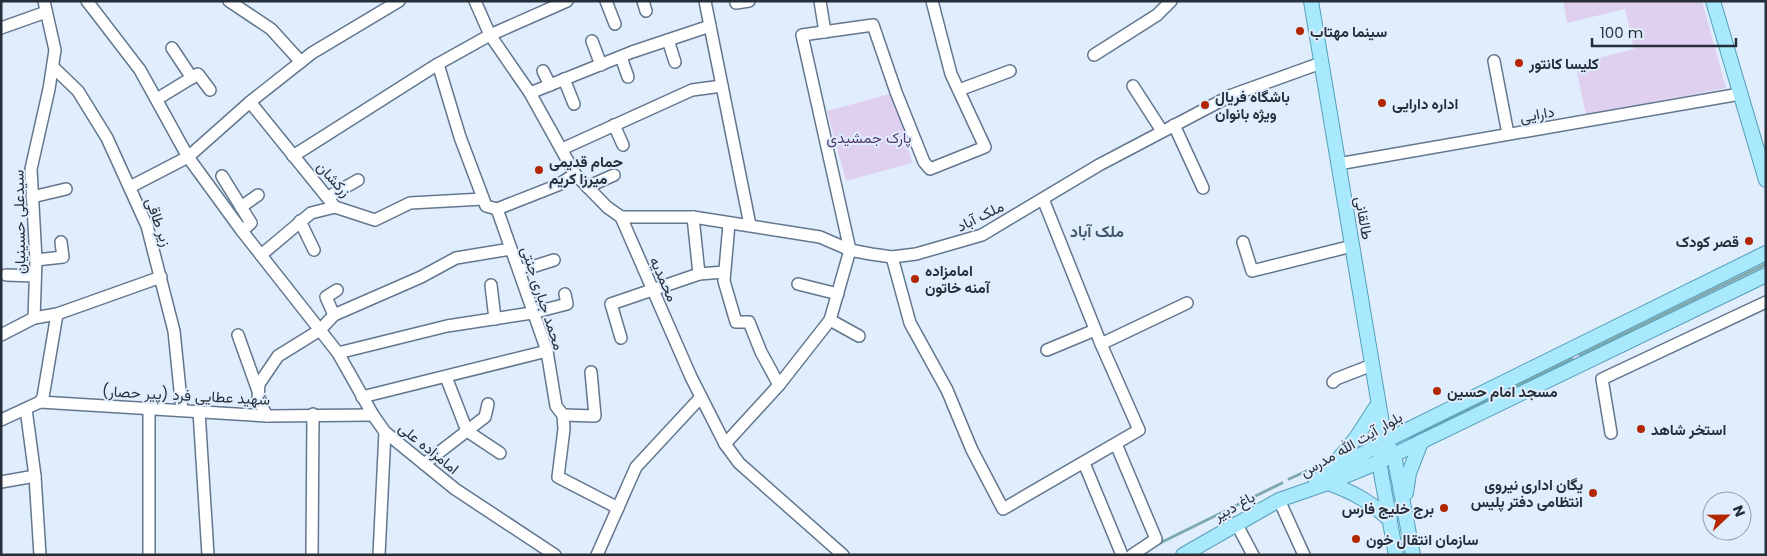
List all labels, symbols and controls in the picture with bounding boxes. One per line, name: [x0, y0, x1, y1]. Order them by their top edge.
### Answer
scale bar: [1592, 15, 1736, 47]
place label: سینما مهتاب: [1310, 21, 1387, 42]
text: 100 m: [1600, 22, 1643, 43]
marker: سینما مهتاب: [1294, 25, 1306, 37]
place label: کلیسا کانتور: [1528, 53, 1599, 74]
marker: کلیسا کانتور: [1513, 57, 1525, 69]
place label: باشگاه فریال ویژه بانوان: [1215, 86, 1290, 124]
place label: اداره دارایی: [1392, 93, 1458, 114]
marker: اداره دارایی: [1376, 97, 1388, 109]
marker: باشگاه فریال ویژه بانوان: [1199, 99, 1211, 111]
street label: دارایی: [1518, 101, 1556, 127]
park label: پارک جمشیدی: [827, 127, 911, 148]
place label: حمام قدیمی میرزا کریم: [549, 151, 623, 189]
street label: زرکشان: [312, 156, 356, 202]
marker: حمام قدیمی میرزا کریم: [533, 164, 545, 176]
street label: سیدعلی حسینیان: [8, 170, 30, 274]
street label: زیر طاقی: [141, 195, 177, 249]
street label: طالقانی: [1350, 195, 1378, 241]
street label: ملک آباد: [953, 196, 1007, 236]
district label: ملک آباد: [1070, 220, 1124, 243]
place label: قصر کودک: [1676, 231, 1739, 252]
marker: قصر کودک: [1743, 235, 1755, 247]
street label: محمد جباری جنتی: [516, 243, 570, 353]
street label: محمدیه: [645, 253, 683, 305]
place label: امامزاده آمنه خاتون: [925, 260, 991, 298]
marker: امامزاده آمنه خاتون: [909, 273, 921, 285]
street label: شهید عطایی فرد (پیر حصار): [101, 380, 271, 410]
place label: مسجد امام حسین: [1447, 381, 1558, 402]
marker: مسجد امام حسین: [1431, 385, 1443, 397]
street label: بلوار آیت الله مدرس: [1296, 406, 1406, 482]
street label: امامزاده علی: [394, 417, 464, 479]
place label: استخر شاهد: [1651, 419, 1726, 440]
marker: استخر شاهد: [1635, 423, 1647, 435]
place label: یگان اداری نیروی انتظامی دفتر پلیس: [1471, 474, 1583, 512]
street label: باغ دبیر: [1209, 486, 1259, 527]
marker: یگان اداری نیروی انتظامی دفتر پلیس: [1587, 487, 1599, 499]
north arrow: [1702, 491, 1752, 541]
place label: برج خلیج فارس: [1342, 498, 1434, 519]
marker: برج خلیج فارس: [1438, 502, 1450, 514]
text: N: [1728, 503, 1750, 520]
place label: سازمان انتقال خون: [1366, 529, 1478, 550]
marker: سازمان انتقال خون: [1350, 533, 1362, 545]

